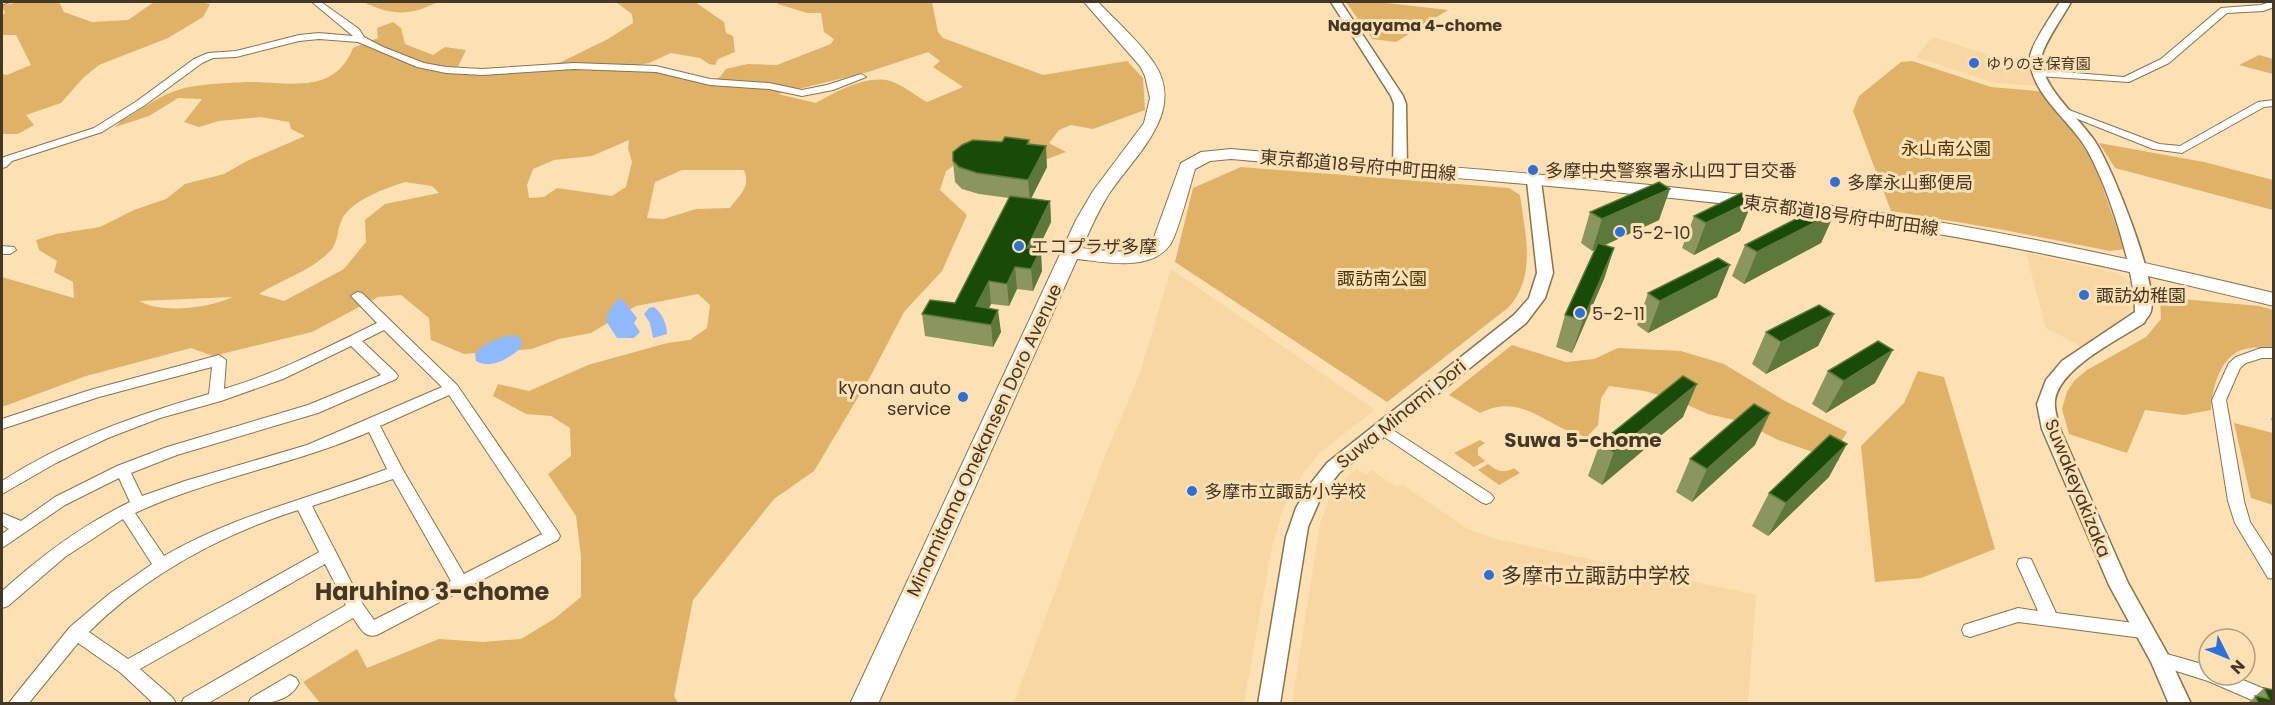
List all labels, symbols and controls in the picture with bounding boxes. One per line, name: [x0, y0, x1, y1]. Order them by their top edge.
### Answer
district label: Nagayama 4-chome: [1328, 14, 1502, 37]
place label: ゆりのき保育園: [1986, 53, 2091, 74]
marker: ゆりのき保育園: [1967, 56, 1981, 70]
park label: 永山南公園: [1901, 136, 1991, 161]
street label: 東京都道18号府中町田線: [1259, 144, 1457, 186]
place label: 多摩中央警察署永山四丁目交番: [1545, 158, 1797, 183]
marker: 多摩中央警察署永山四丁目交番: [1526, 163, 1540, 177]
place label: 多摩永山郵便局: [1847, 170, 1973, 195]
marker: 多摩永山郵便局: [1828, 175, 1842, 189]
street label: 東京都道18号府中町田線: [1742, 189, 1940, 241]
place label: 5-2-10: [1632, 220, 1691, 245]
marker: 5-2-10: [1613, 225, 1627, 239]
place label: エコプラザ多摩: [1031, 234, 1157, 259]
marker: エコプラザ多摩: [1012, 239, 1026, 253]
park label: 諏訪南公園: [1337, 266, 1427, 291]
street label: Minamitama Onekansen Doro Avenue: [900, 280, 1068, 600]
place label: 諏訪幼稚園: [2096, 283, 2186, 308]
marker: 諏訪幼稚園: [2077, 288, 2091, 302]
place label: 5-2-11: [1592, 301, 1645, 326]
marker: 5-2-11: [1573, 306, 1587, 320]
street label: Suwa Minami Dori: [1331, 354, 1471, 474]
place label: kyonan auto service: [838, 375, 951, 421]
marker: kyonan auto service: [956, 390, 970, 404]
street label: Suwakeyakizaka: [2039, 415, 2117, 561]
district label: Suwa 5-chome: [1504, 426, 1662, 454]
place label: 多摩市立諏訪小学校: [1204, 479, 1366, 504]
marker: 多摩市立諏訪小学校: [1185, 484, 1199, 498]
place label: 多摩市立諏訪中学校: [1501, 561, 1690, 590]
marker: 多摩市立諏訪中学校: [1482, 568, 1496, 582]
district label: Haruhino 3-chome: [315, 575, 550, 608]
north arrow: [2197, 627, 2257, 687]
text: N: [2225, 655, 2250, 679]

